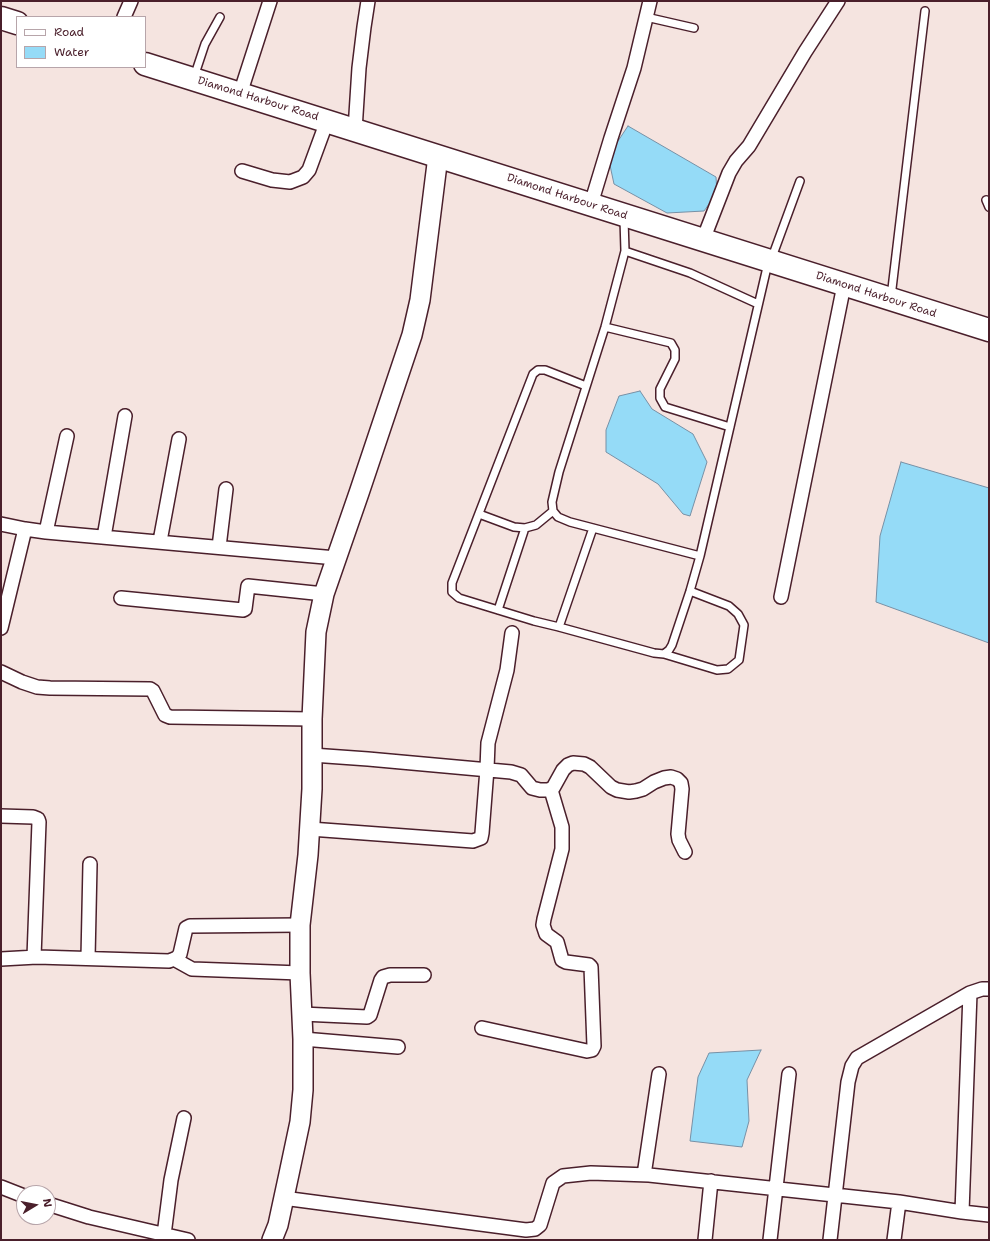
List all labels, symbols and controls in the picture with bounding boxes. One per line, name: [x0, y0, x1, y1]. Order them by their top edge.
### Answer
legend: [16, 16, 146, 68]
text: Road: [54, 24, 84, 40]
text: Water: [54, 44, 89, 60]
street label: Diamond Harbour Road: [196, 74, 320, 124]
street label: Diamond Harbour Road: [505, 171, 629, 223]
street label: Diamond Harbour Road: [814, 269, 938, 321]
north arrow: [16, 1185, 56, 1225]
text: N: [39, 1197, 55, 1209]

